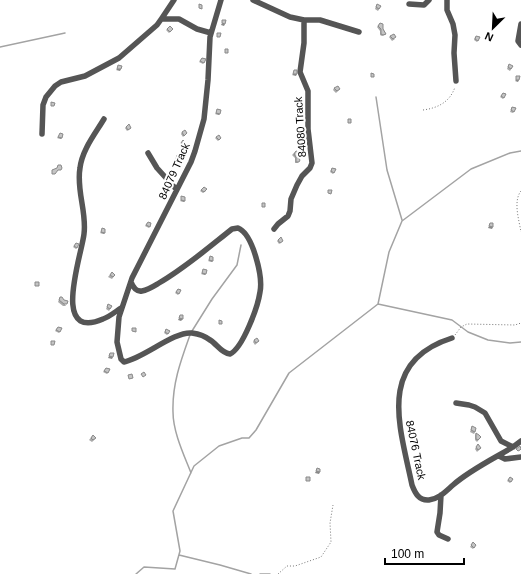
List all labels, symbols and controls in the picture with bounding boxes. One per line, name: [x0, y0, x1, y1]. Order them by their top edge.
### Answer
north arrow: [473, 8, 513, 48]
text: N: [483, 30, 495, 44]
street label: 84080 Track: [292, 96, 308, 158]
street label: 84079 Track: [156, 140, 192, 201]
street label: 84076 Track: [404, 419, 428, 481]
scale bar: [385, 540, 464, 566]
text: 100 m: [391, 547, 424, 561]

